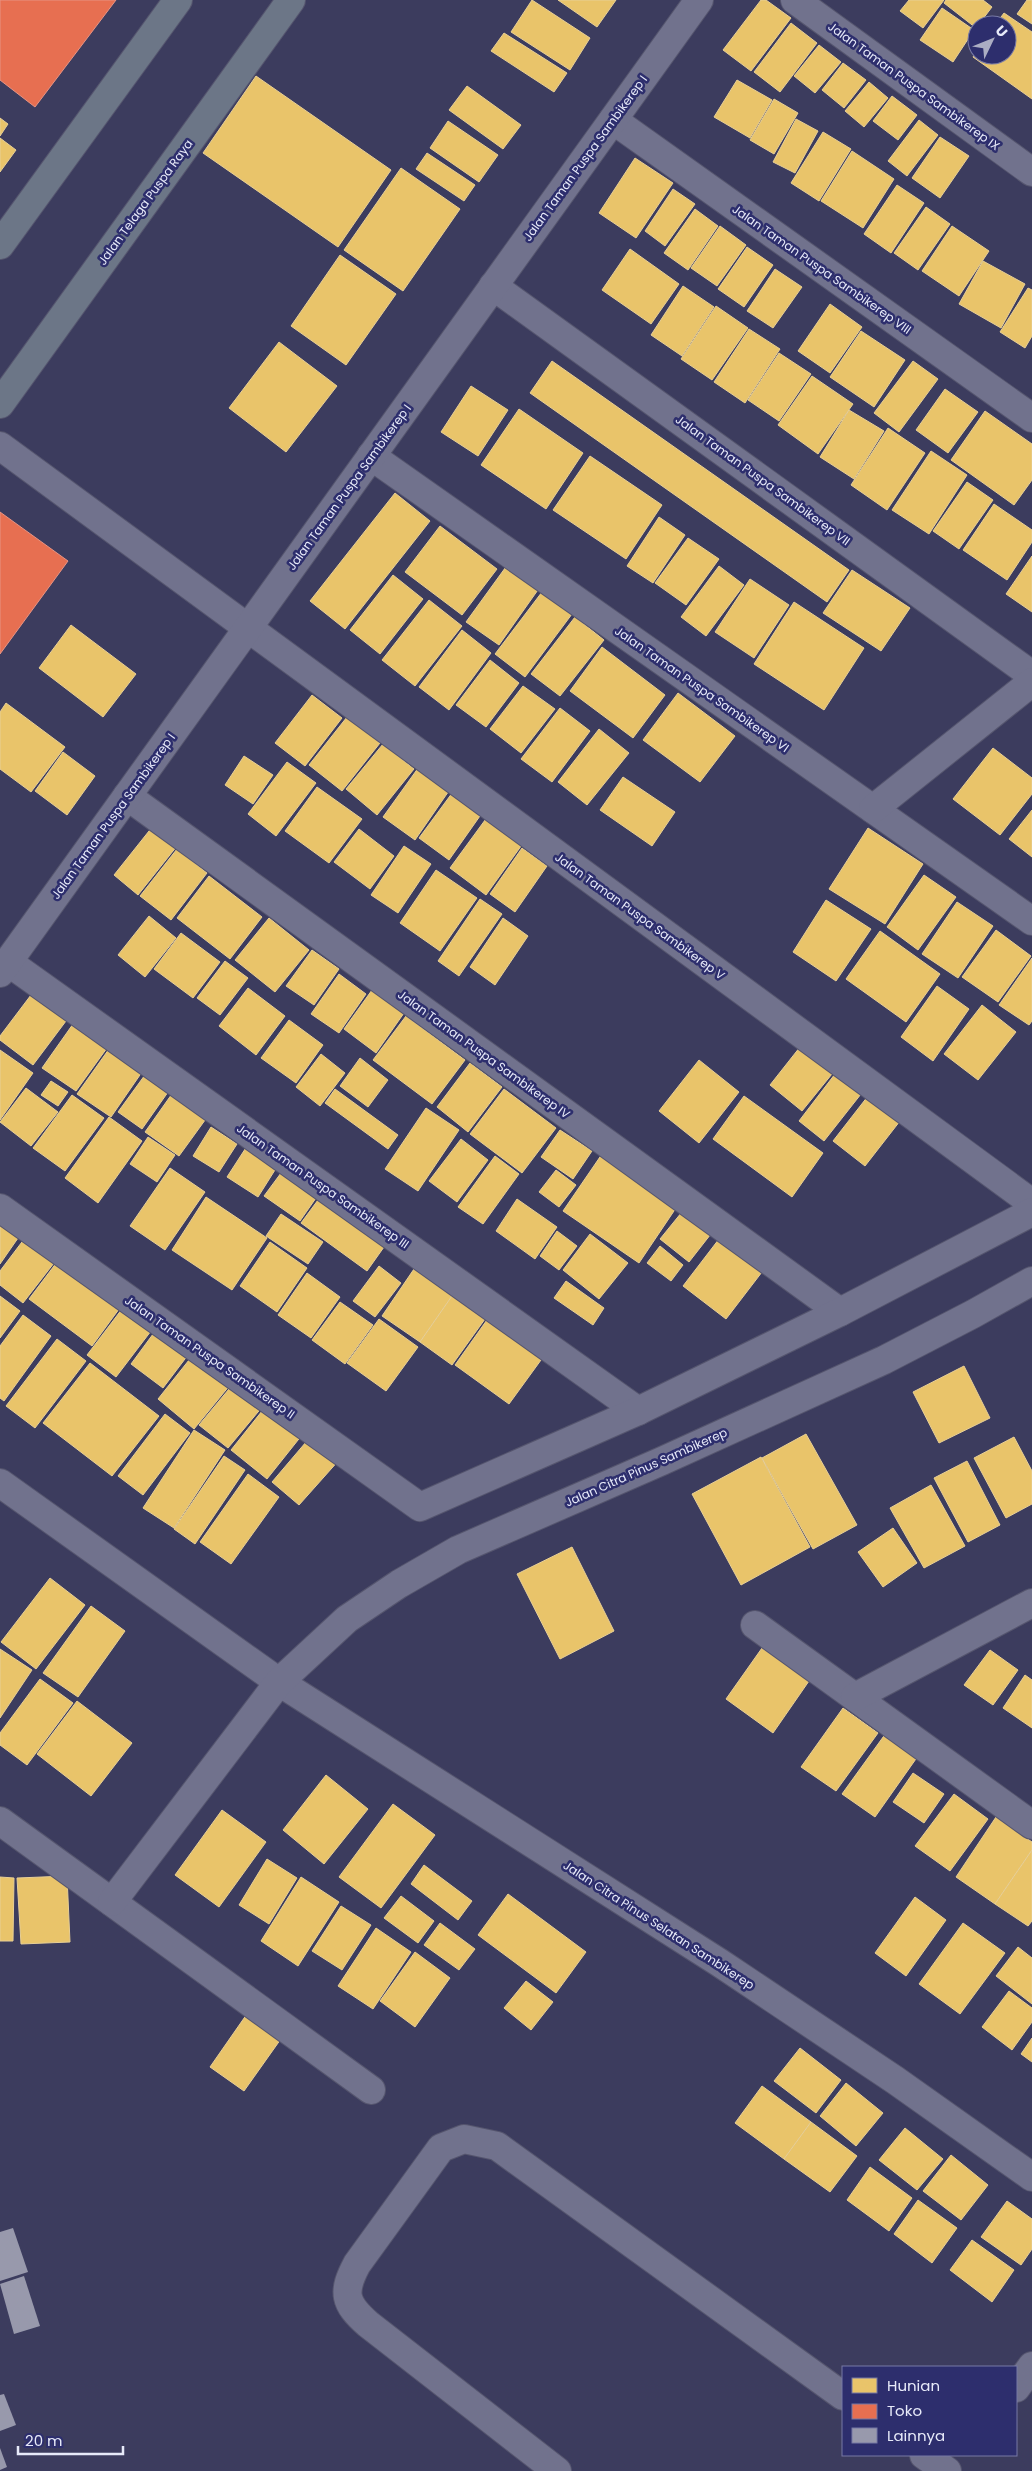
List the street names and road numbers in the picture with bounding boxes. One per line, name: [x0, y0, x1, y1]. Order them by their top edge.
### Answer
street label: Jalan Taman Puspa Sambikerep IX: [825, 18, 1003, 154]
street label: Jalan Taman Puspa Sambikerep I: [519, 72, 651, 244]
street label: Jalan Telaga Puspa Raya: [94, 136, 196, 268]
street label: Jalan Taman Puspa Sambikerep VIII: [729, 200, 915, 338]
street label: Jalan Taman Puspa Sambikerep I: [283, 401, 415, 573]
street label: Jalan Taman Puspa Sambikerep VII: [672, 411, 854, 549]
street label: Jalan Taman Puspa Sambikerep VI: [611, 622, 793, 756]
street label: Jalan Taman Puspa Sambikerep I: [47, 730, 179, 902]
street label: Jalan Taman Puspa Sambikerep V: [552, 849, 728, 983]
street label: Jalan Taman Puspa Sambikerep IV: [394, 986, 574, 1122]
street label: Jalan Taman Puspa Sambikerep III: [233, 1120, 413, 1252]
street label: Jalan Taman Puspa Sambikerep II: [122, 1292, 298, 1423]
street label: Jalan Citra Pinus Sambikerep: [562, 1423, 730, 1511]
street label: Jalan Citra Pinus Selatan Sambikerep: [560, 1857, 758, 1993]

